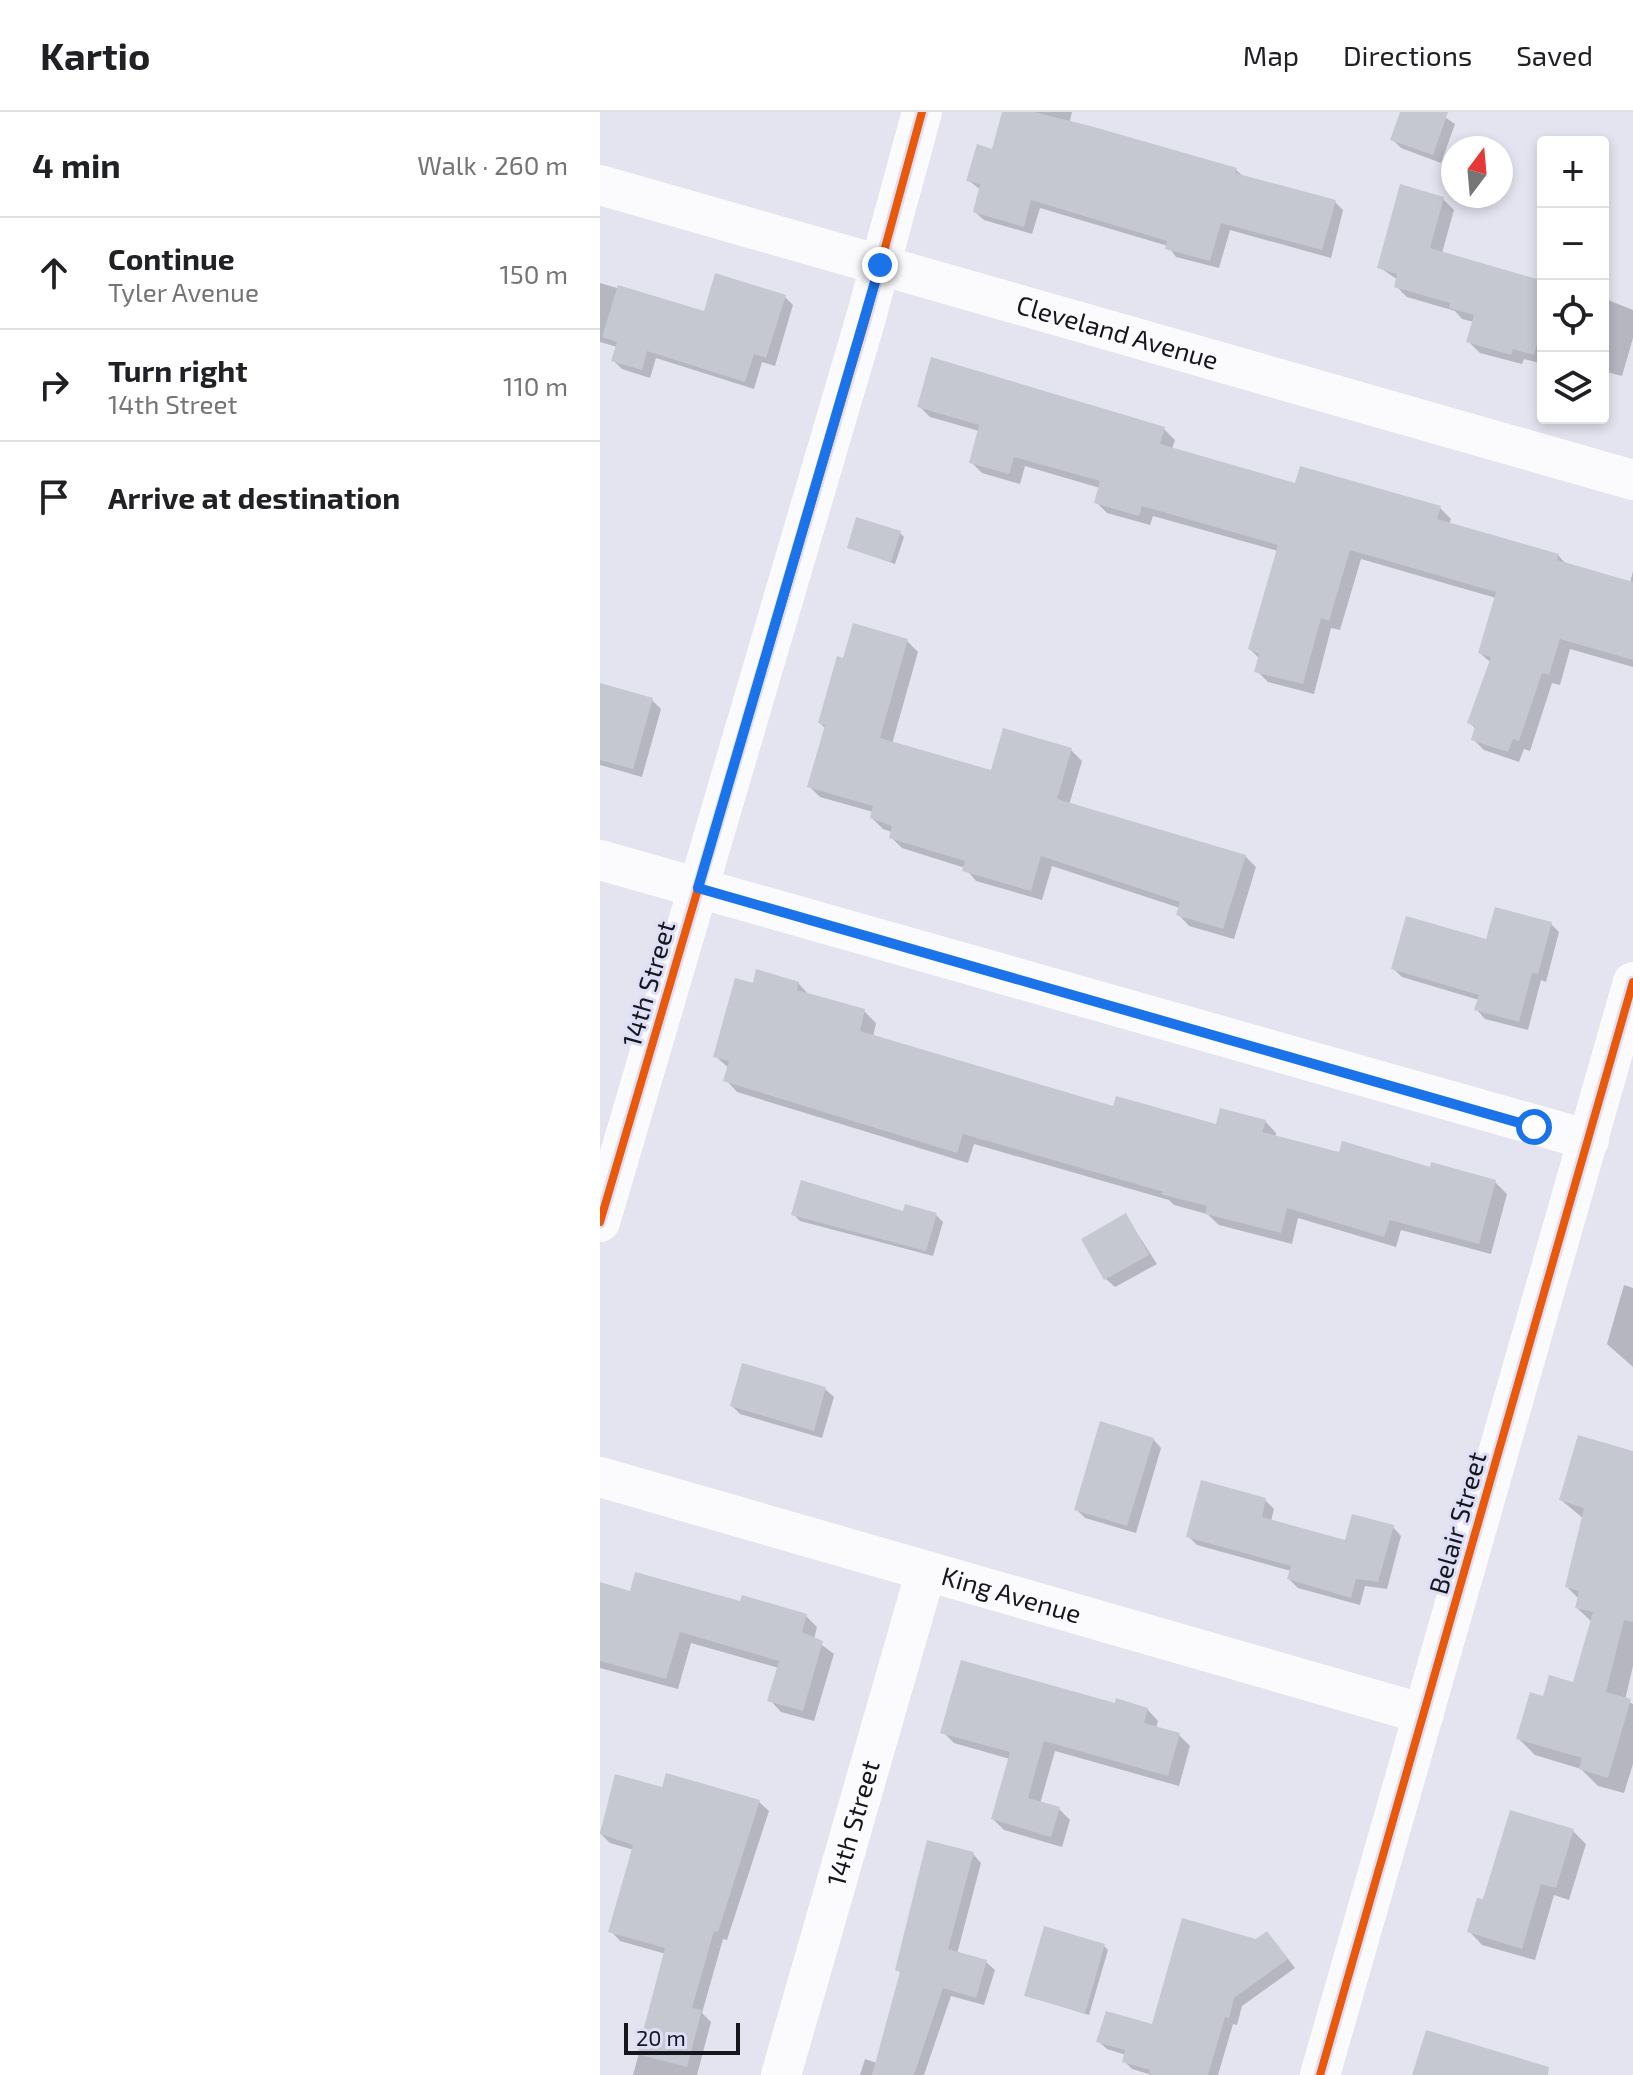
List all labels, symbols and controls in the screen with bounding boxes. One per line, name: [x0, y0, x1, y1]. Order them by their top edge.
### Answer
text: Kartio: [40, 32, 150, 78]
text: Map: [1243, 38, 1299, 72]
text: Directions: [1343, 38, 1472, 72]
text: Saved: [1516, 38, 1593, 72]
north arrow: [1441, 136, 1513, 208]
map controls: [1537, 136, 1609, 424]
button: +: [1537, 136, 1609, 208]
text: 4 min: [32, 144, 121, 185]
text: Walk · 260 m: [417, 149, 568, 180]
button: −: [1537, 208, 1609, 280]
text: Continue: [108, 240, 235, 276]
route end: [862, 247, 898, 283]
icon: ahead: [32, 251, 76, 295]
text: 150 m: [499, 258, 568, 289]
text: Tyler Avenue: [108, 276, 259, 307]
button: locate: [1537, 280, 1609, 352]
street label: Cleveland Avenue: [1013, 288, 1222, 375]
text: Turn right: [108, 352, 248, 388]
button: layers: [1537, 352, 1609, 424]
icon: right: [32, 363, 76, 407]
text: 110 m: [503, 370, 568, 401]
text: 14th Street: [108, 388, 237, 419]
icon: arrive: [32, 475, 76, 519]
text: Arrive at destination: [108, 479, 400, 515]
street label: 14th Street: [615, 917, 680, 1050]
route start: [1516, 1109, 1552, 1145]
street label: Belair Street: [1421, 1448, 1492, 1597]
street label: King Avenue: [938, 1559, 1085, 1629]
street label: 14th Street: [819, 1756, 885, 1889]
scale bar: [624, 2019, 740, 2055]
text: 20 m: [636, 2024, 686, 2050]

